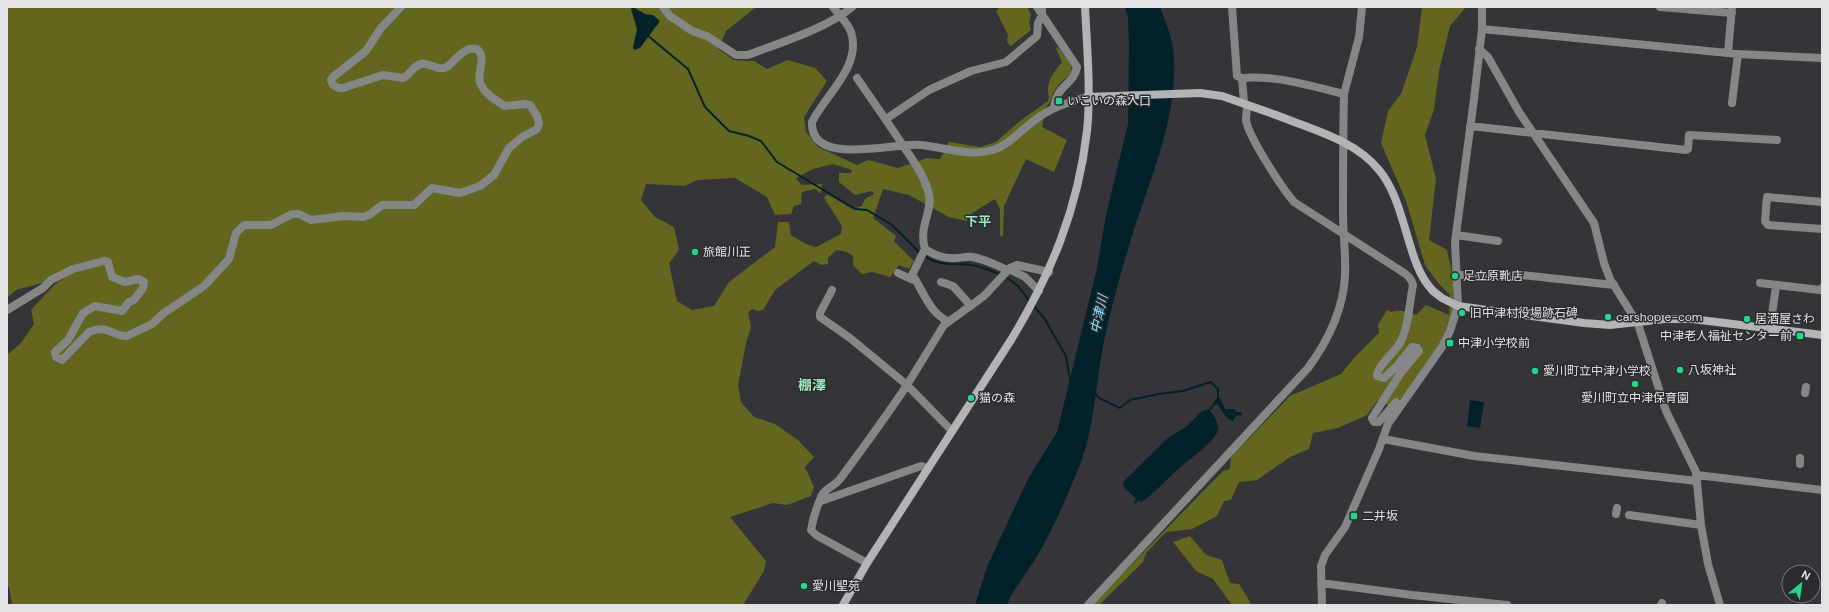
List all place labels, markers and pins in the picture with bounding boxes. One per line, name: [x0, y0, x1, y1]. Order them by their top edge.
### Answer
place label: いこいの森入口: [1067, 93, 1151, 109]
marker: いこいの森入口: [1054, 96, 1064, 106]
place label: 旅館川正: [703, 244, 751, 260]
marker: 旅館川正: [690, 247, 700, 257]
place label: 足立原靴店: [1463, 268, 1523, 284]
marker: 足立原靴店: [1450, 271, 1460, 281]
place label: 旧中津村役場跡石碑: [1470, 305, 1578, 321]
marker: 旧中津村役場跡石碑: [1457, 308, 1467, 318]
place label: carshop e-com: [1616, 309, 1703, 325]
place label: 居酒屋さわ: [1755, 311, 1815, 327]
marker: carshop e-com: [1603, 312, 1613, 322]
marker: 居酒屋さわ: [1742, 314, 1752, 324]
place label: 中津老人福祉センター前: [1660, 328, 1792, 344]
marker: 中津老人福祉センター前: [1795, 331, 1805, 341]
place label: 中津小学校前: [1458, 335, 1530, 351]
marker: 中津小学校前: [1445, 338, 1455, 348]
place label: 八坂神社: [1688, 362, 1736, 378]
place label: 愛川町立中津小学校: [1543, 363, 1651, 379]
marker: 八坂神社: [1675, 365, 1685, 375]
marker: 愛川町立中津小学校: [1530, 366, 1540, 376]
marker: 愛川町立中津保育園: [1630, 379, 1640, 389]
place label: 猫の森: [979, 390, 1015, 406]
place label: 愛川町立中津保育園: [1581, 390, 1689, 406]
marker: 猫の森: [966, 393, 976, 403]
place label: 二井坂: [1362, 508, 1398, 524]
marker: 二井坂: [1349, 511, 1359, 521]
place label: 愛川聖苑: [812, 578, 860, 594]
marker: 愛川聖苑: [799, 581, 809, 591]

